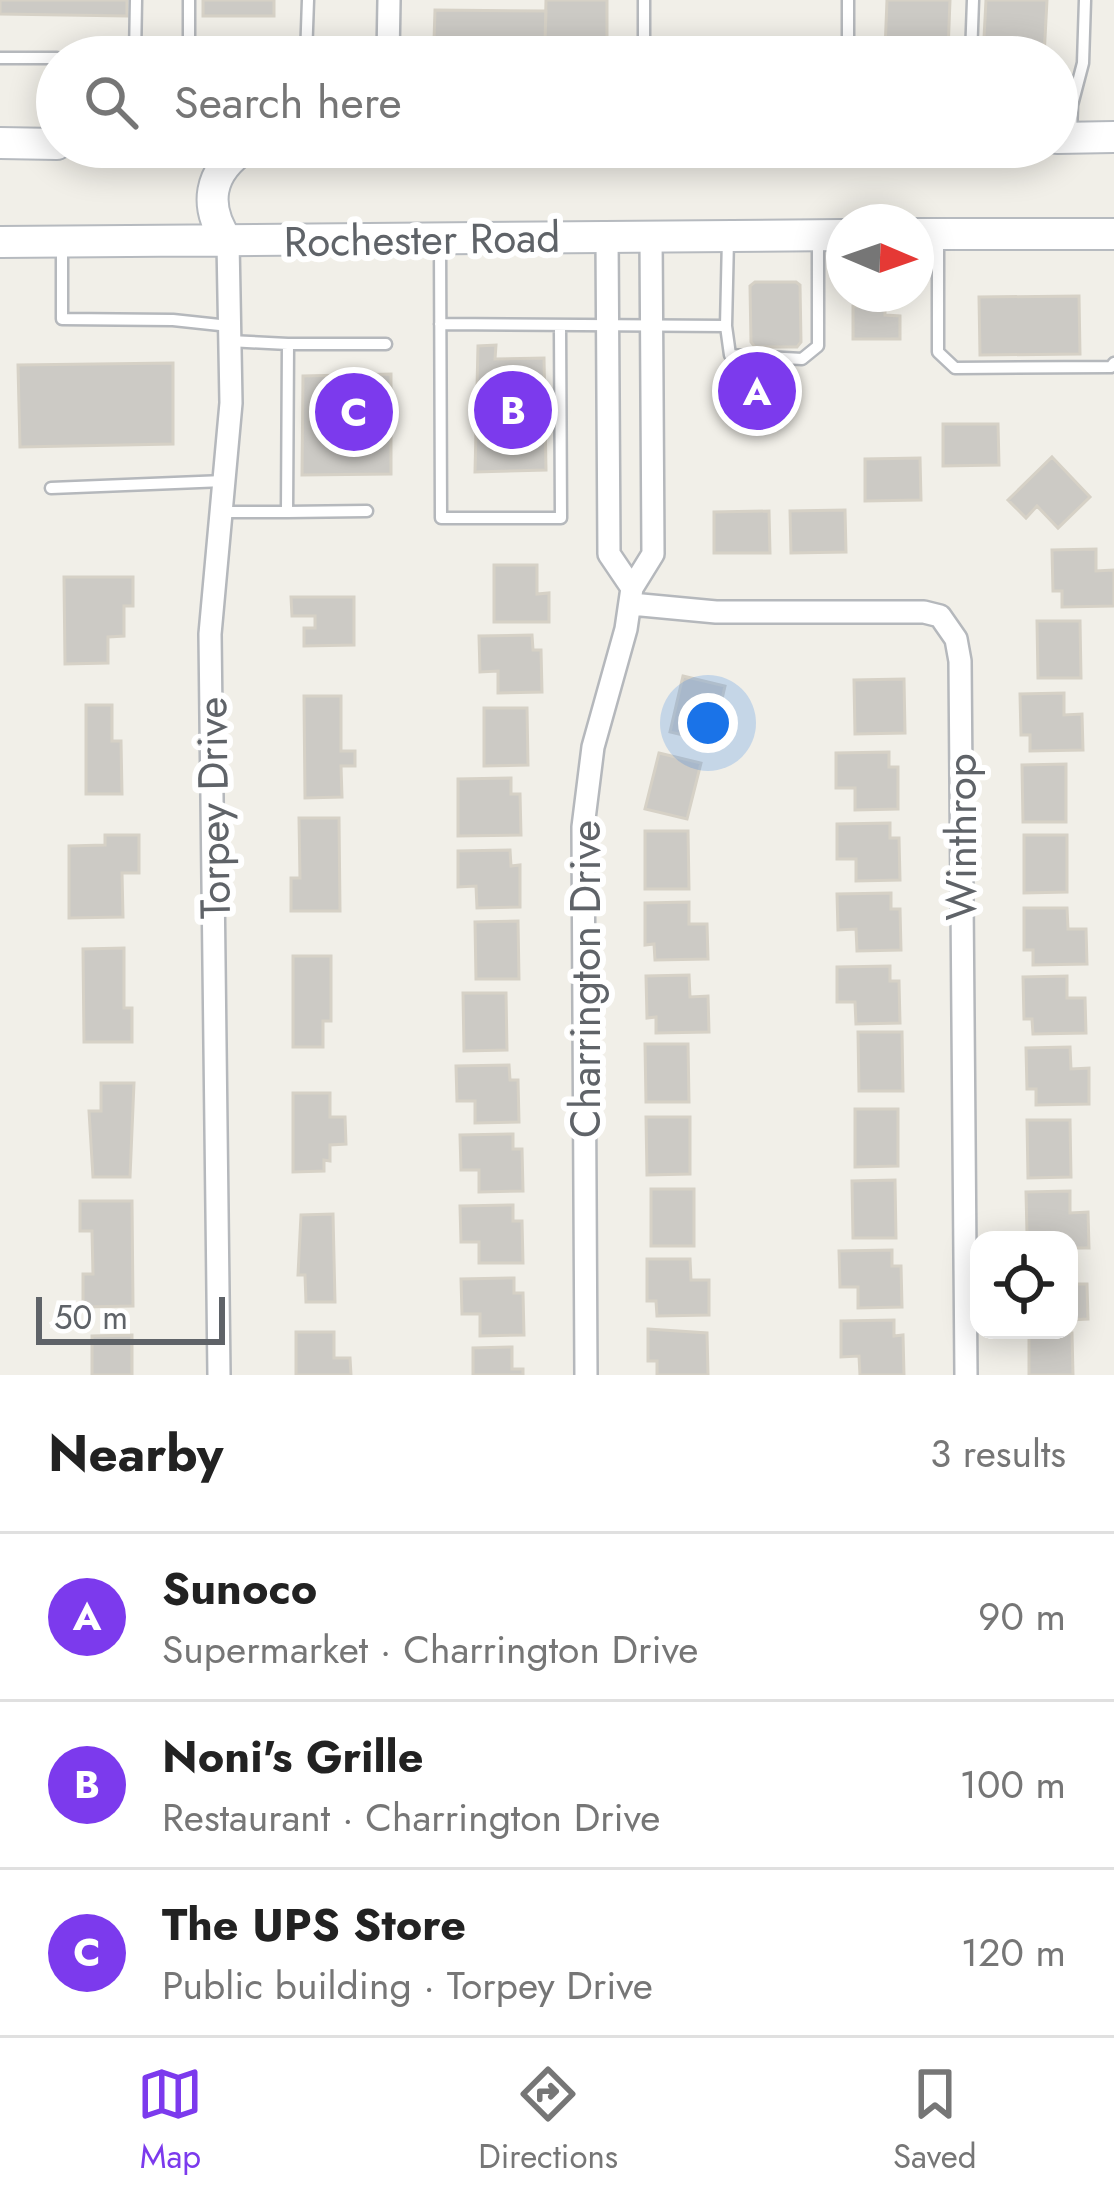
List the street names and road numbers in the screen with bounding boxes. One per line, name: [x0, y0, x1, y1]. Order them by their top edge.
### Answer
street label: Rochester Road: [283, 207, 561, 272]
street label: Torpey Drive: [181, 696, 246, 920]
street label: Winthrop: [931, 753, 992, 921]
street label: Charrington Drive: [555, 820, 616, 1138]

